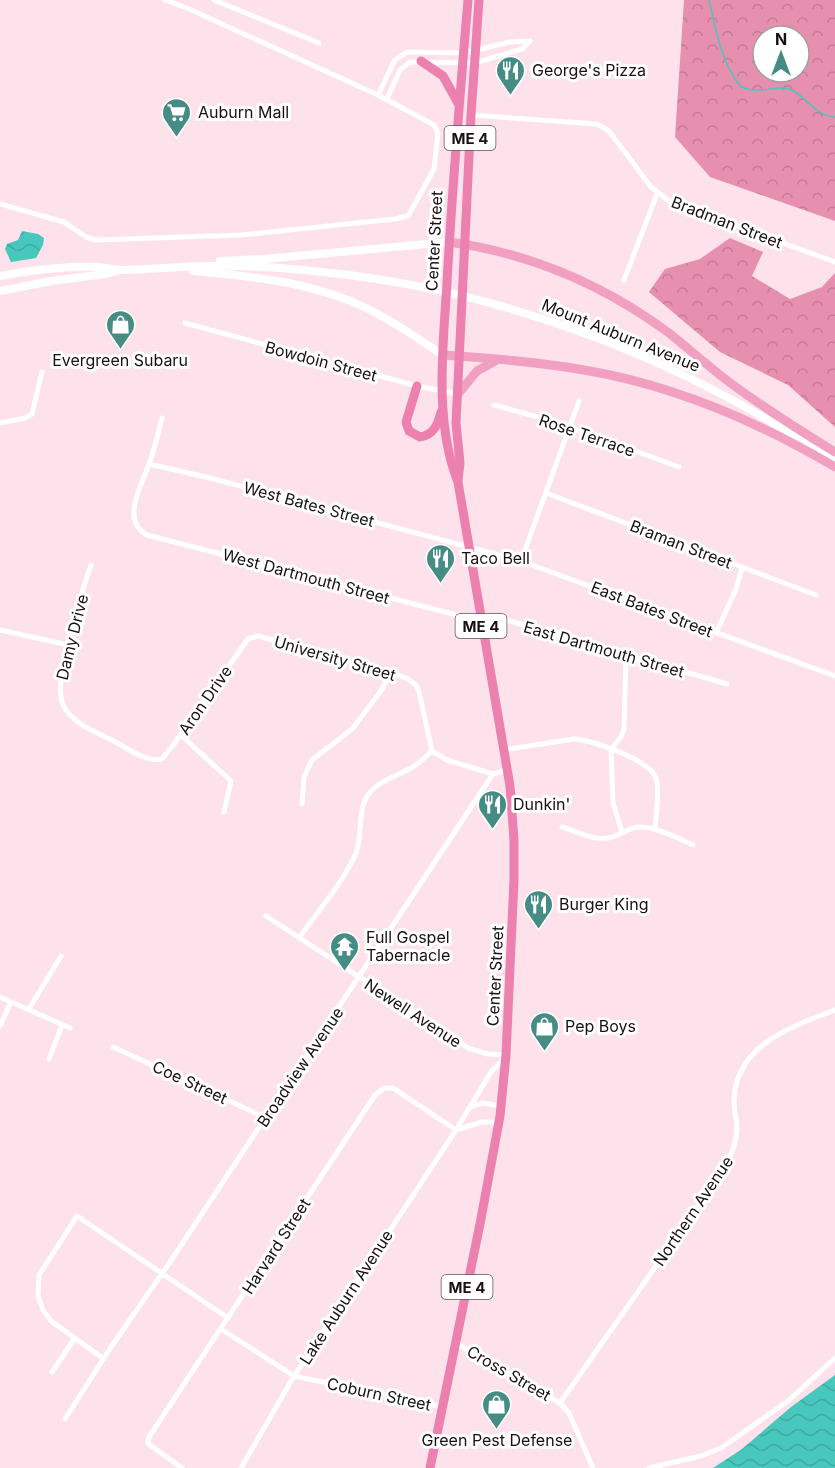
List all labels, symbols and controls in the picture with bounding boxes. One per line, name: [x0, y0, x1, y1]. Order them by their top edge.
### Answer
north arrow: [751, 24, 811, 84]
text: N: [775, 29, 787, 49]
restaurant icon: George's Pizza: [495, 54, 527, 96]
place label: George's Pizza: [532, 60, 646, 80]
supermarket icon: Auburn Mall: [161, 96, 193, 138]
place label: Auburn Mall: [198, 102, 289, 122]
road number: ME 4: [444, 126, 496, 150]
street label: Center Street: [421, 190, 447, 292]
street label: Bradman Street: [669, 192, 785, 252]
street label: Mount Auburn Avenue: [539, 294, 703, 376]
shop icon: Evergreen Subaru: [104, 308, 136, 350]
street label: Bowdoin Street: [263, 336, 379, 386]
place label: Evergreen Subaru: [52, 350, 188, 370]
street label: Rose Terrace: [536, 409, 638, 461]
street label: West Bates Street: [241, 477, 377, 531]
street label: Braman Street: [627, 515, 735, 573]
restaurant icon: Taco Bell: [424, 542, 456, 584]
street label: West Dartmouth Street: [220, 544, 392, 608]
place label: Taco Bell: [461, 548, 530, 568]
street label: East Bates Street: [588, 577, 716, 641]
street label: Damy Drive: [52, 592, 92, 682]
road number: ME 4: [456, 614, 506, 638]
street label: East Dartmouth Street: [521, 616, 687, 682]
street label: University Street: [272, 631, 398, 685]
street label: Aron Drive: [174, 661, 236, 739]
restaurant icon: Dunkin': [476, 788, 508, 830]
place label: Dunkin': [513, 794, 570, 814]
restaurant icon: Burger King: [522, 888, 554, 930]
place label: Burger King: [559, 894, 649, 914]
street label: Center Street: [482, 925, 508, 1027]
place label: Full Gospel Tabernacle: [366, 927, 450, 965]
temple icon: Full Gospel Tabernacle: [329, 930, 361, 972]
street label: Newell Avenue: [361, 974, 465, 1052]
street label: Broadview Avenue: [252, 1003, 348, 1131]
shop icon: Pep Boys: [528, 1010, 560, 1052]
place label: Pep Boys: [565, 1016, 636, 1036]
street label: Coe Street: [149, 1056, 231, 1108]
street label: Northern Avenue: [649, 1152, 737, 1270]
street label: Harvard Street: [238, 1194, 314, 1298]
street label: Lake Auburn Avenue: [295, 1226, 397, 1368]
road number: ME 4: [442, 1275, 492, 1299]
street label: Cross Street: [463, 1341, 555, 1405]
street label: Coburn Street: [325, 1373, 433, 1415]
shop icon: Green Pest Defense: [481, 1388, 513, 1430]
place label: Green Pest Defense: [422, 1430, 572, 1450]

